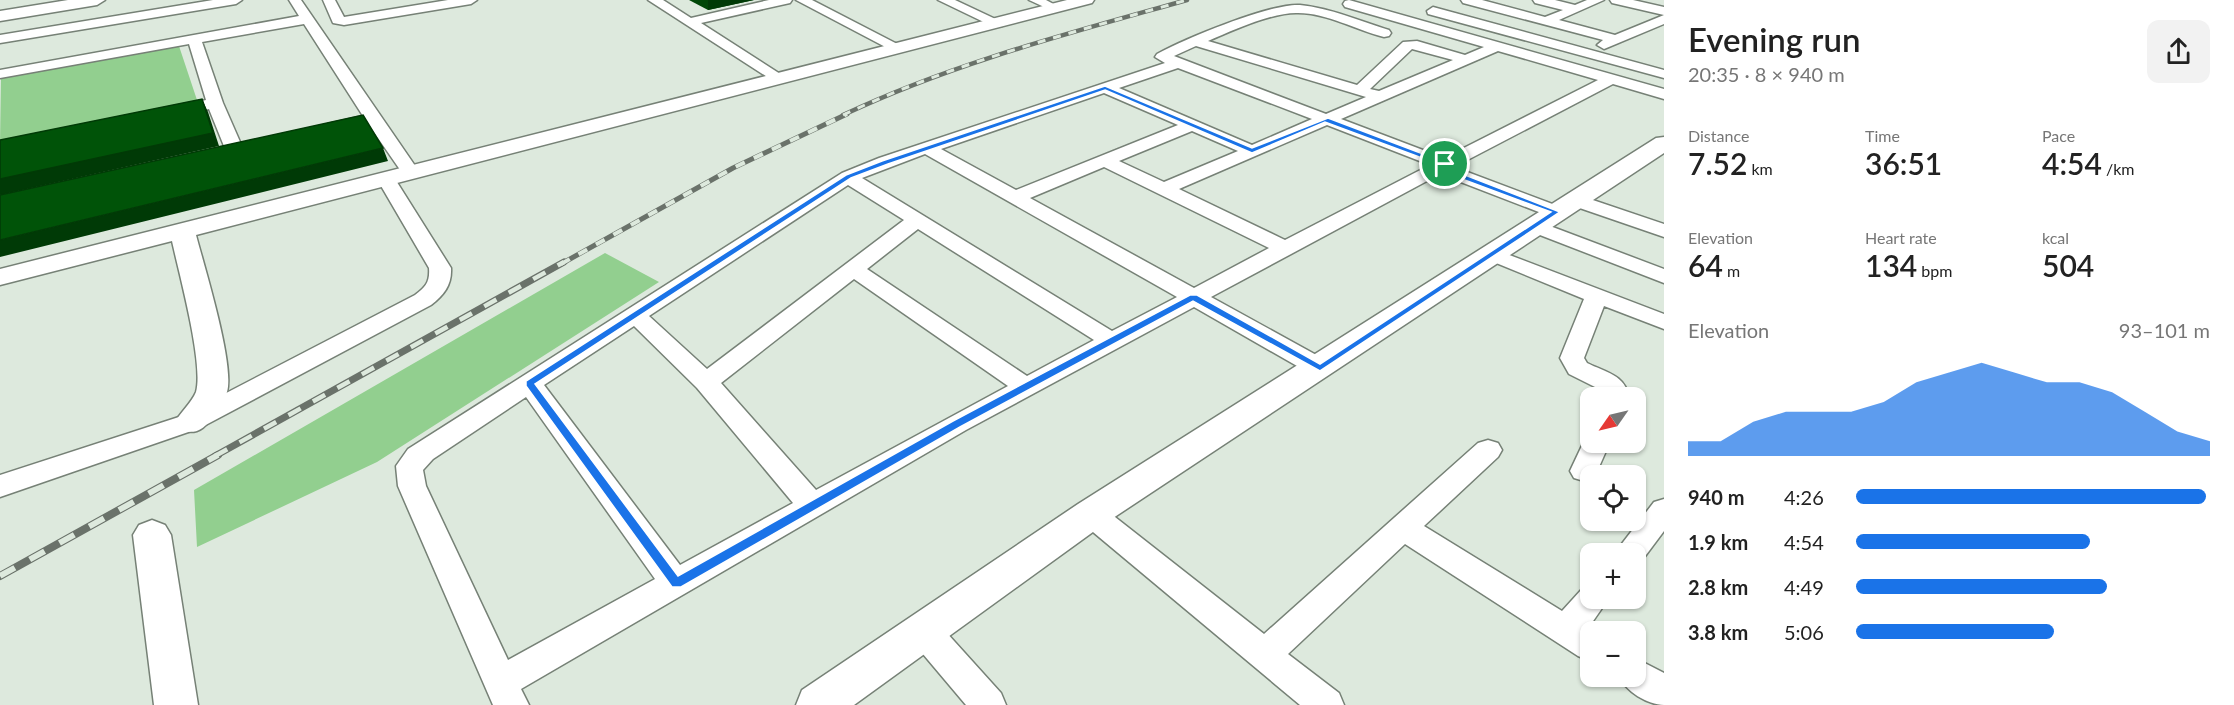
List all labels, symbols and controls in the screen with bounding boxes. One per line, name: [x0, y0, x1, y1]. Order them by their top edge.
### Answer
text: Evening run: [1688, 19, 1861, 59]
button: share: [2147, 20, 2210, 83]
text: 20:35 · 8 × 940 m: [1688, 62, 1845, 86]
text: Distance: [1688, 126, 1749, 145]
text: Time: [1865, 126, 1900, 145]
text: Pace: [2042, 126, 2075, 145]
pin: [1419, 138, 1470, 189]
text: 7.52: [1688, 145, 1747, 181]
text: 36:51: [1865, 145, 1942, 181]
text: 4:54: [2042, 145, 2102, 181]
icon: arrive: [1428, 147, 1461, 180]
text: km: [1747, 159, 1773, 178]
text: /km: [2102, 159, 2134, 178]
text: Elevation: [1688, 228, 1753, 247]
text: Heart rate: [1865, 228, 1937, 247]
text: kcal: [2042, 228, 2069, 247]
text: 64: [1688, 247, 1723, 283]
text: 134: [1865, 247, 1917, 283]
text: 504: [2042, 247, 2094, 283]
text: m: [1723, 261, 1740, 280]
text: bpm: [1917, 261, 1952, 280]
text: Elevation: [1688, 318, 1769, 342]
text: 93–101 m: [2119, 318, 2210, 342]
north arrow: [1580, 387, 1646, 453]
map controls: [1580, 387, 1646, 687]
button: locate: [1580, 465, 1646, 531]
text: 940 m: [1688, 485, 1744, 509]
text: 4:26: [1784, 485, 1824, 509]
text: 1.9 km: [1688, 530, 1748, 554]
text: 4:54: [1784, 530, 1824, 554]
button: +: [1580, 543, 1646, 609]
text: 2.8 km: [1688, 575, 1748, 599]
text: 4:49: [1784, 575, 1824, 599]
text: 3.8 km: [1688, 620, 1748, 644]
text: 5:06: [1784, 620, 1824, 644]
button: −: [1580, 621, 1646, 687]

